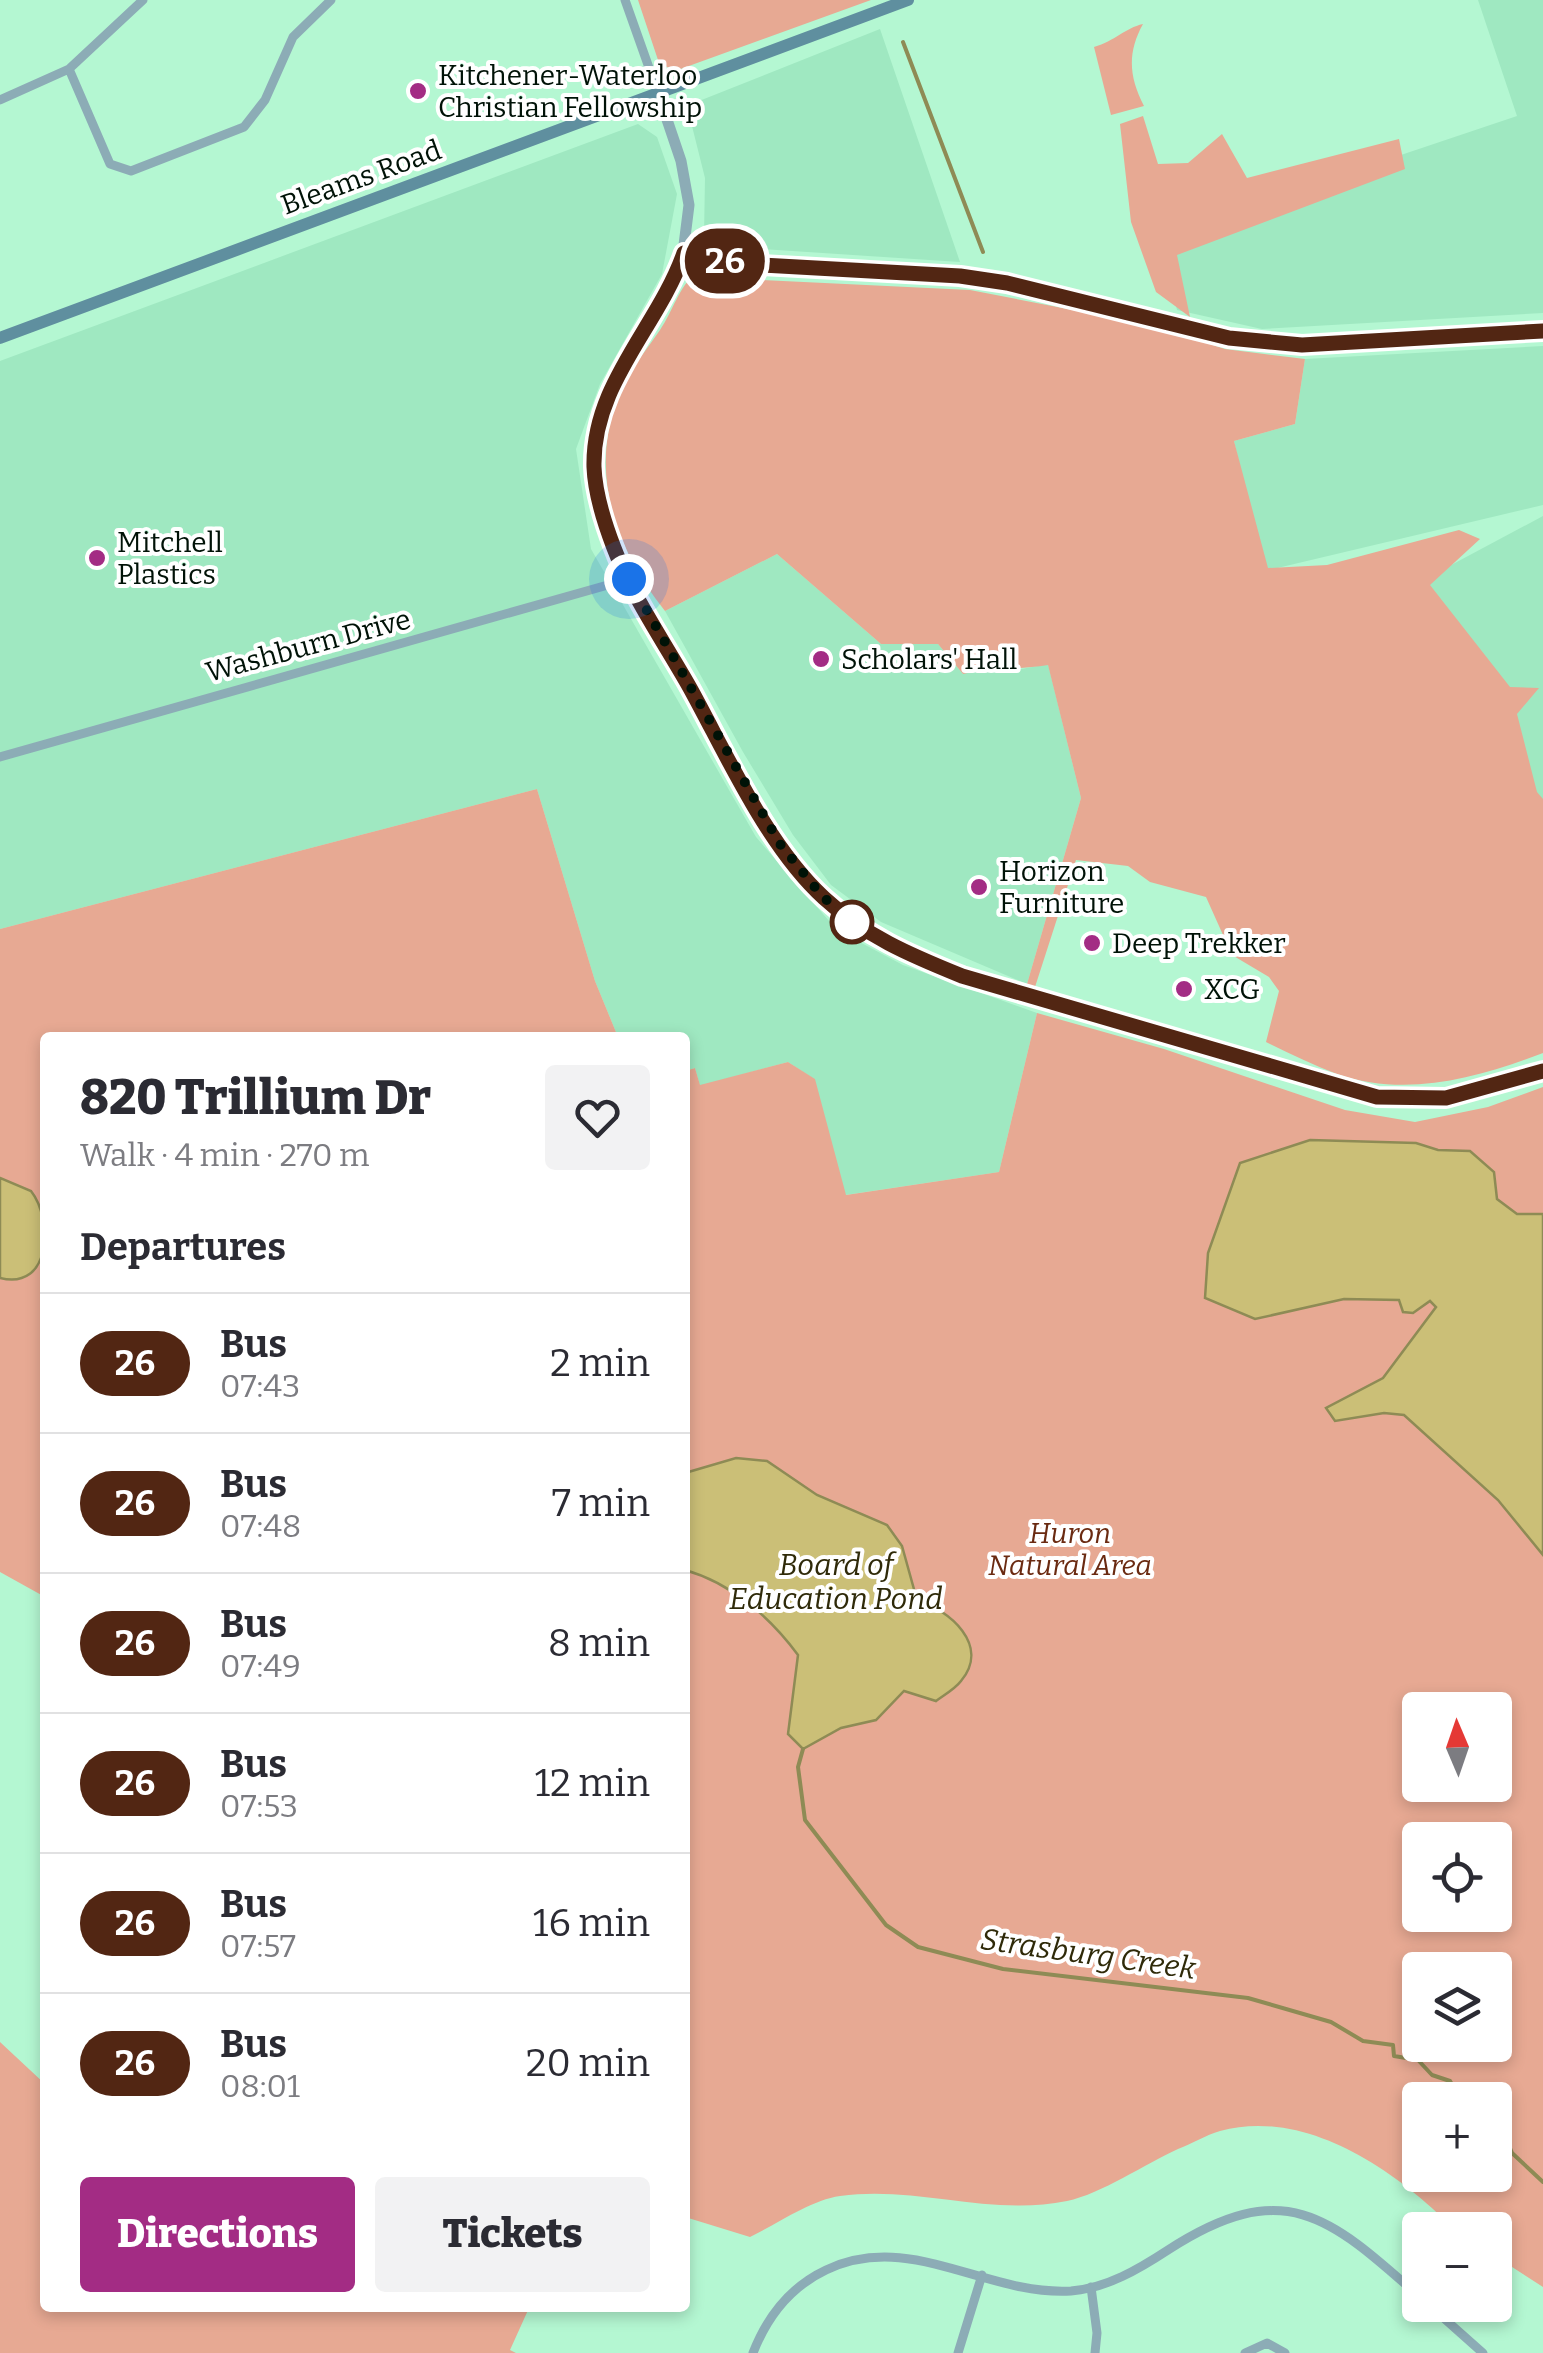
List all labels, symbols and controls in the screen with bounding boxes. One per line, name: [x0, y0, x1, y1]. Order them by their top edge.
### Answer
place label: Kitchener-Waterloo Christian Fellowship: [438, 59, 702, 124]
marker: Kitchener-Waterloo Christian Fellowship: [407, 80, 429, 102]
street label: Bleams Road: [277, 133, 446, 222]
line badge: 26: [680, 228, 770, 294]
text: 26: [705, 240, 745, 282]
place label: Mitchell Plastics: [117, 526, 223, 591]
marker: Mitchell Plastics: [86, 547, 108, 569]
your location: [604, 554, 654, 604]
street label: Washburn Drive: [202, 602, 414, 689]
place label: Scholars' Hall: [841, 643, 1017, 676]
marker: Scholars' Hall: [810, 648, 832, 670]
place label: Horizon Furniture: [999, 855, 1124, 920]
marker: Horizon Furniture: [968, 876, 990, 898]
unlabelled marker: [831, 901, 873, 943]
place label: Deep Trekker: [1112, 927, 1286, 960]
marker: Deep Trekker: [1081, 932, 1103, 954]
place label: XCG: [1204, 973, 1260, 1006]
marker: XCG: [1173, 978, 1195, 1000]
button: heart: [545, 1065, 650, 1170]
text: 820 Trillium Dr: [80, 1069, 431, 1127]
text: Walk · 4 min · 270 m: [80, 1136, 369, 1174]
text: Departures: [80, 1224, 286, 1270]
text: Bus: [220, 1321, 287, 1367]
text: 2 min: [550, 1340, 650, 1386]
text: 26: [115, 1342, 155, 1384]
text: 07:43: [220, 1367, 300, 1405]
text: Bus: [220, 1461, 287, 1507]
text: 7 min: [552, 1480, 650, 1526]
text: 26: [115, 1482, 155, 1524]
text: 07:48: [220, 1507, 301, 1545]
park label: Huron Natural Area: [988, 1517, 1152, 1582]
water label: Board of Education Pond: [729, 1547, 943, 1617]
text: Bus: [220, 1601, 287, 1647]
text: 8 min: [548, 1620, 650, 1666]
text: 26: [115, 1622, 155, 1664]
text: 07:49: [220, 1647, 301, 1685]
north arrow: [1402, 1692, 1512, 1802]
map controls: [1402, 1692, 1512, 2322]
text: Bus: [220, 1741, 287, 1787]
text: 12 min: [535, 1760, 650, 1806]
text: 26: [115, 1762, 155, 1804]
text: 07:53: [220, 1787, 298, 1825]
button: locate: [1402, 1822, 1512, 1932]
text: Bus: [220, 1881, 287, 1927]
text: 16 min: [533, 1900, 650, 1946]
text: 26: [115, 1902, 155, 1944]
water label: Strasburg Creek: [978, 1921, 1199, 1987]
text: 07:57: [220, 1927, 296, 1965]
button: layers: [1402, 1952, 1512, 2062]
text: Bus: [220, 2021, 287, 2067]
text: 20 min: [526, 2040, 650, 2086]
text: 26: [115, 2042, 155, 2084]
text: 08:01: [220, 2067, 300, 2105]
button: +: [1402, 2082, 1512, 2192]
button: Directions: [80, 2177, 355, 2292]
button: Tickets: [375, 2177, 650, 2292]
button: −: [1402, 2212, 1512, 2322]

